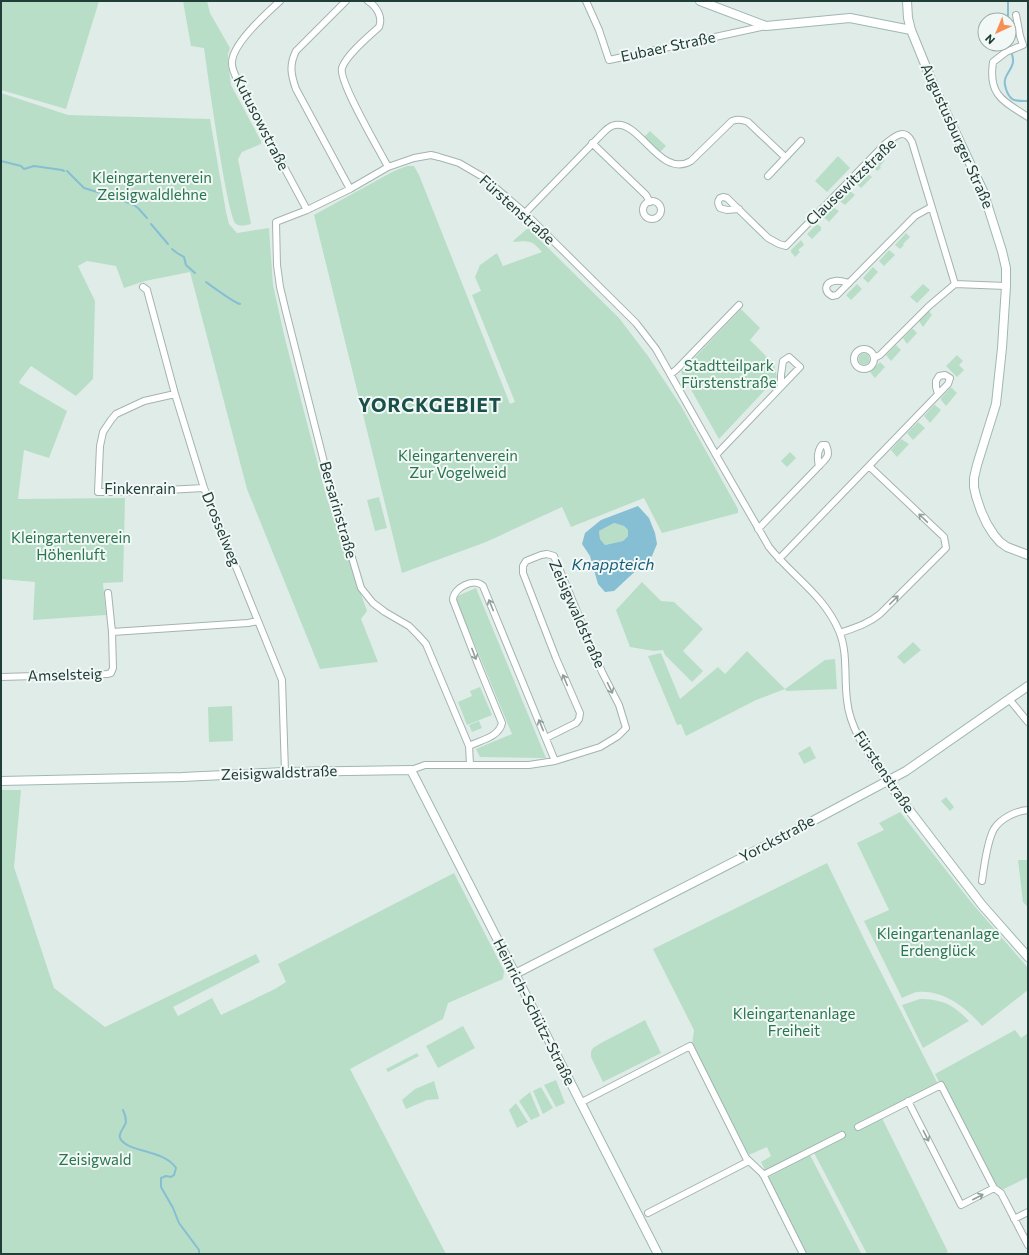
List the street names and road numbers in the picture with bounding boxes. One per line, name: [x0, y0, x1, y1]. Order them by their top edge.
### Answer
street label: Eubaer Straße: [619, 27, 717, 65]
street label: Augustusburger Straße: [918, 60, 998, 211]
street label: Kutusowstraße: [230, 72, 294, 173]
street label: Clausewitzstraße: [802, 134, 899, 229]
street label: Fürstenstraße: [476, 171, 559, 248]
street label: Bersarinstraße: [317, 459, 361, 560]
street label: Finkenrain: [104, 479, 176, 497]
street label: Drosselweg: [199, 489, 245, 568]
street label: Zeisigwaldstraße: [546, 557, 610, 671]
street label: Amselsteig: [27, 664, 103, 684]
street label: Fürstenstraße: [851, 727, 919, 816]
street label: Zeisigwaldstraße: [220, 761, 338, 783]
street label: Yorckstraße: [736, 811, 817, 865]
street label: Heinrich-Schütz-Straße: [490, 935, 580, 1088]

